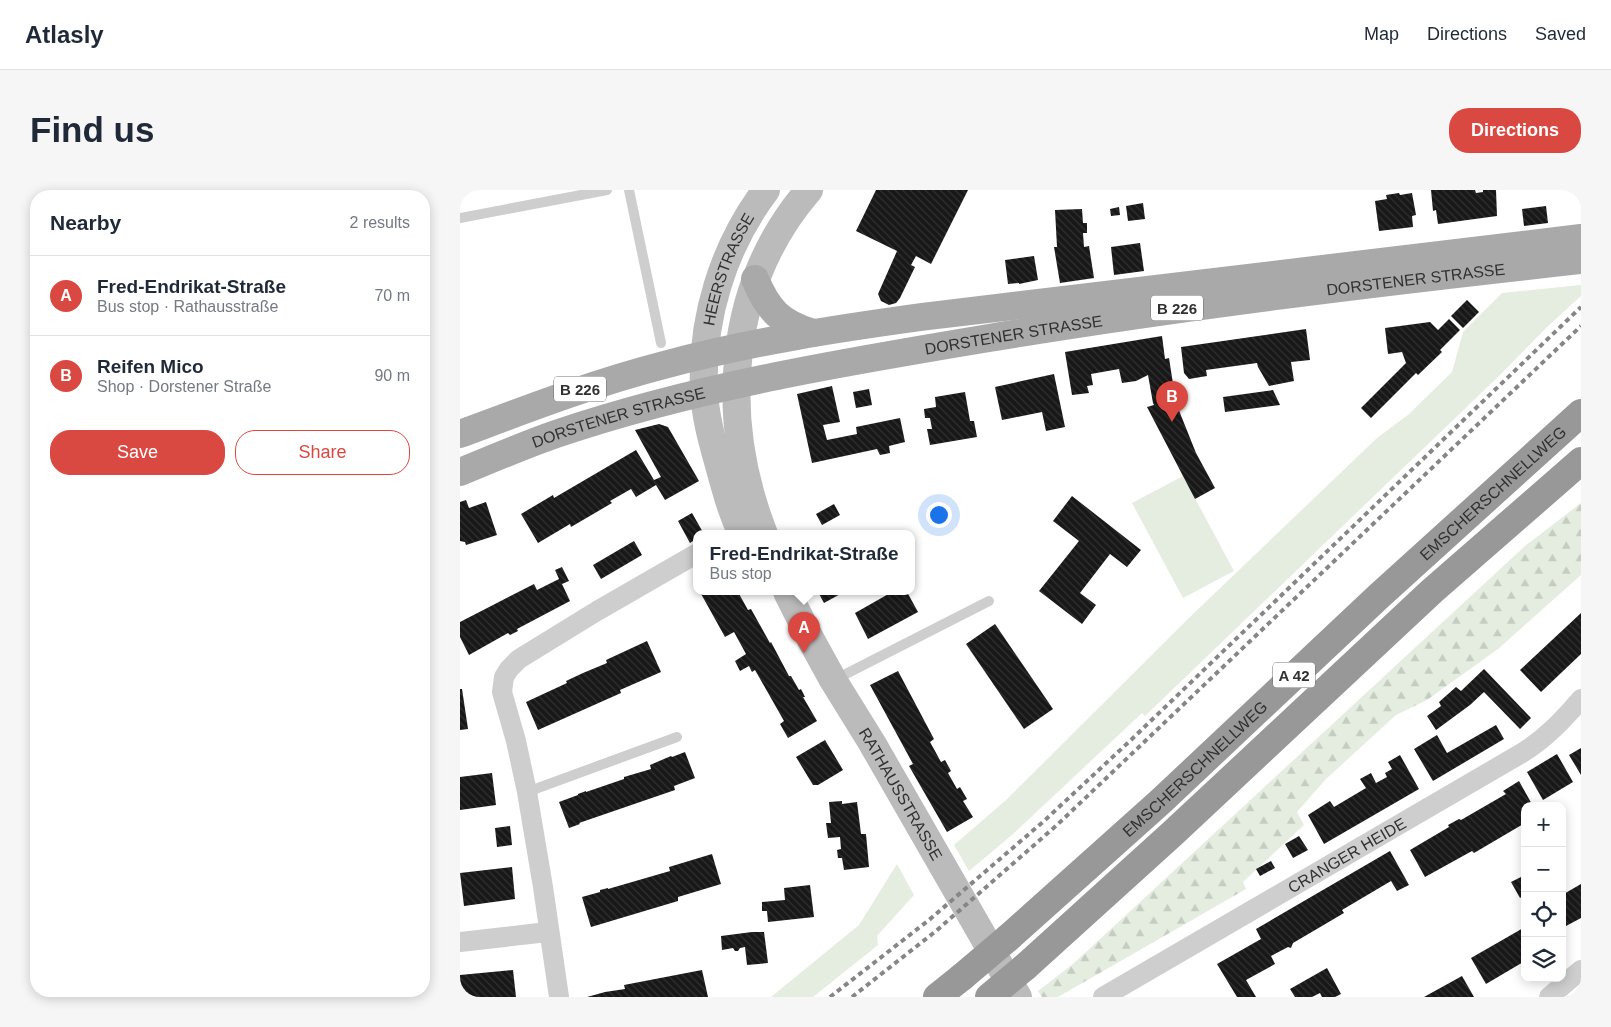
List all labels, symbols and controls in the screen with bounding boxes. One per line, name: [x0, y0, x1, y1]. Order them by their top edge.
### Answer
text: Atlasly: [25, 21, 104, 48]
text: Map: [1364, 24, 1399, 44]
text: Directions: [1427, 24, 1507, 44]
text: Saved: [1535, 24, 1586, 44]
button: Directions: [1449, 108, 1581, 153]
text: Find us: [30, 110, 154, 149]
street label: HEERSTRASSE: [700, 210, 757, 327]
text: Nearby: [50, 211, 121, 234]
text: 2 results: [350, 214, 410, 231]
street label: DORSTENER STRASSE: [1325, 260, 1506, 298]
text: Fred-Endrikat-Straße: [97, 276, 286, 297]
text: A: [60, 287, 72, 304]
text: 70 m: [374, 287, 410, 304]
road number: B 226: [1151, 296, 1203, 320]
text: Bus stop · Rathausstraße: [97, 298, 278, 315]
street label: DORSTENER STRASSE: [923, 312, 1103, 357]
text: Reifen Mico: [97, 356, 204, 377]
text: B: [60, 367, 72, 384]
text: 90 m: [374, 367, 410, 384]
road number: B 226: [554, 376, 606, 402]
text: Shop · Dorstener Straße: [97, 378, 271, 395]
pin: B: [1156, 381, 1188, 422]
street label: DORSTENER STRASSE: [529, 384, 707, 451]
street label: EMSCHERSCHNELLWEG: [1416, 423, 1569, 563]
button: Save: [50, 430, 225, 475]
button: Share: [235, 430, 410, 475]
your location: [926, 502, 952, 528]
popup: [693, 530, 915, 595]
text: Fred-Endrikat-Straße: [710, 543, 898, 564]
text: Bus stop: [710, 565, 772, 582]
pin: A: [788, 612, 820, 653]
road number: A 42: [1273, 662, 1315, 688]
street label: EMSCHERSCHNELLWEG: [1119, 697, 1270, 840]
street label: RATHAUSSTRASSE: [856, 725, 946, 863]
map controls: [1521, 802, 1566, 982]
button: +: [1521, 802, 1566, 847]
street label: CRANGER HEIDE: [1285, 814, 1409, 896]
button: −: [1521, 847, 1566, 892]
button: locate: [1521, 892, 1566, 937]
button: layers: [1521, 937, 1566, 982]

